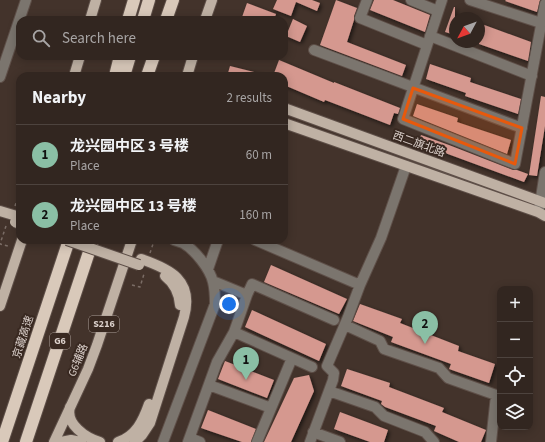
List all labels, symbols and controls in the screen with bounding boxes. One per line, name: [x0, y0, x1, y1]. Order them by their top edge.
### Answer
north arrow: [449, 12, 485, 48]
search box: [16, 16, 288, 60]
icon: search: [30, 27, 52, 49]
text: Search here: [62, 28, 136, 49]
text: Nearby: [32, 86, 86, 110]
text: 2 results: [227, 89, 272, 107]
street label: 西二旗北路: [391, 128, 447, 160]
text: 龙兴园中区 3 号楼: [70, 136, 189, 157]
text: 1: [42, 146, 48, 164]
text: 60 m: [246, 146, 272, 164]
text: Place: [70, 157, 99, 175]
text: 龙兴园中区 13 号楼: [70, 196, 197, 217]
text: 2: [42, 206, 48, 224]
text: 160 m: [239, 206, 272, 224]
text: Place: [70, 217, 99, 235]
map controls: [497, 286, 533, 430]
button: +: [497, 286, 533, 322]
your location: [219, 294, 239, 314]
pin: 2: [412, 311, 438, 344]
street label: 京藏高速: [9, 314, 37, 360]
road number: S216: [89, 316, 119, 332]
button: −: [497, 322, 533, 358]
road number: G6: [50, 333, 70, 349]
street label: G6辅路: [65, 341, 91, 379]
pin: 1: [233, 347, 259, 380]
button: locate: [497, 358, 533, 394]
button: layers: [497, 394, 533, 430]

